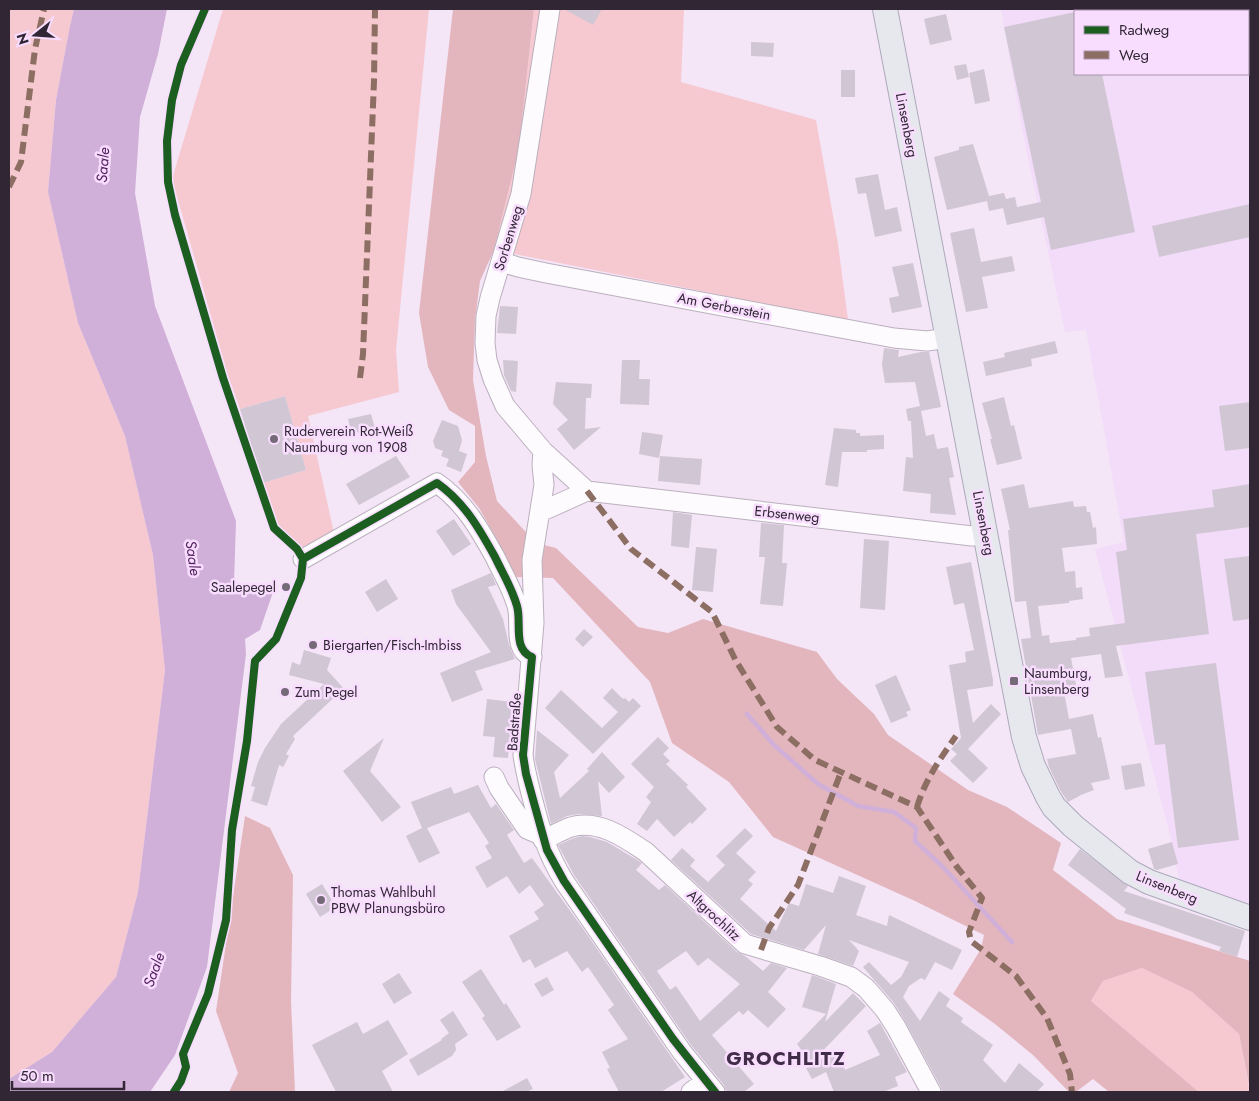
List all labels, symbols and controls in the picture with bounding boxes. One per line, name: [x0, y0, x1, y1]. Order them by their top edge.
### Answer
north arrow: [10, 10, 60, 60]
legend: [1074, 10, 1249, 75]
text: Radweg: [1119, 19, 1169, 41]
text: N: [11, 31, 34, 47]
text: Weg: [1119, 44, 1149, 66]
street label: Linsenberg: [891, 91, 923, 159]
water label: Saale: [91, 146, 115, 183]
street label: Sorbenweg: [489, 203, 527, 273]
street label: Am Gerberstein: [676, 287, 772, 325]
place label: Ruderverein Rot-Weiß Naumburg von 1908: [284, 421, 413, 457]
marker: Ruderverein Rot-Weiß Naumburg von 1908: [268, 433, 280, 445]
street label: Linsenberg: [968, 489, 1000, 557]
street label: Erbsenweg: [754, 501, 820, 527]
water label: Saale: [180, 539, 206, 578]
place label: Saalepegel: [211, 577, 276, 597]
marker: Saalepegel: [280, 581, 292, 593]
place label: Biergarten/Fisch-Imbiss: [323, 635, 462, 655]
marker: Biergarten/Fisch-Imbiss: [307, 639, 319, 651]
place label: Naumburg, Linsenberg: [1024, 663, 1092, 699]
marker: Naumburg, Linsenberg: [1008, 675, 1020, 687]
place label: Zum Pegel: [295, 682, 358, 702]
marker: Zum Pegel: [279, 686, 291, 698]
street label: Badstraße: [502, 692, 526, 752]
street label: Linsenberg: [1133, 866, 1201, 908]
place label: Thomas Wahlbuhl PBW Planungsbüro: [331, 882, 446, 918]
street label: Altgrochlitz: [683, 885, 746, 945]
marker: Thomas Wahlbuhl PBW Planungsbüro: [315, 894, 327, 906]
water label: Saale: [138, 949, 171, 990]
district label: GROCHLITZ: [726, 1045, 846, 1072]
scale bar: [12, 1058, 125, 1090]
text: 50 m: [20, 1065, 54, 1087]

